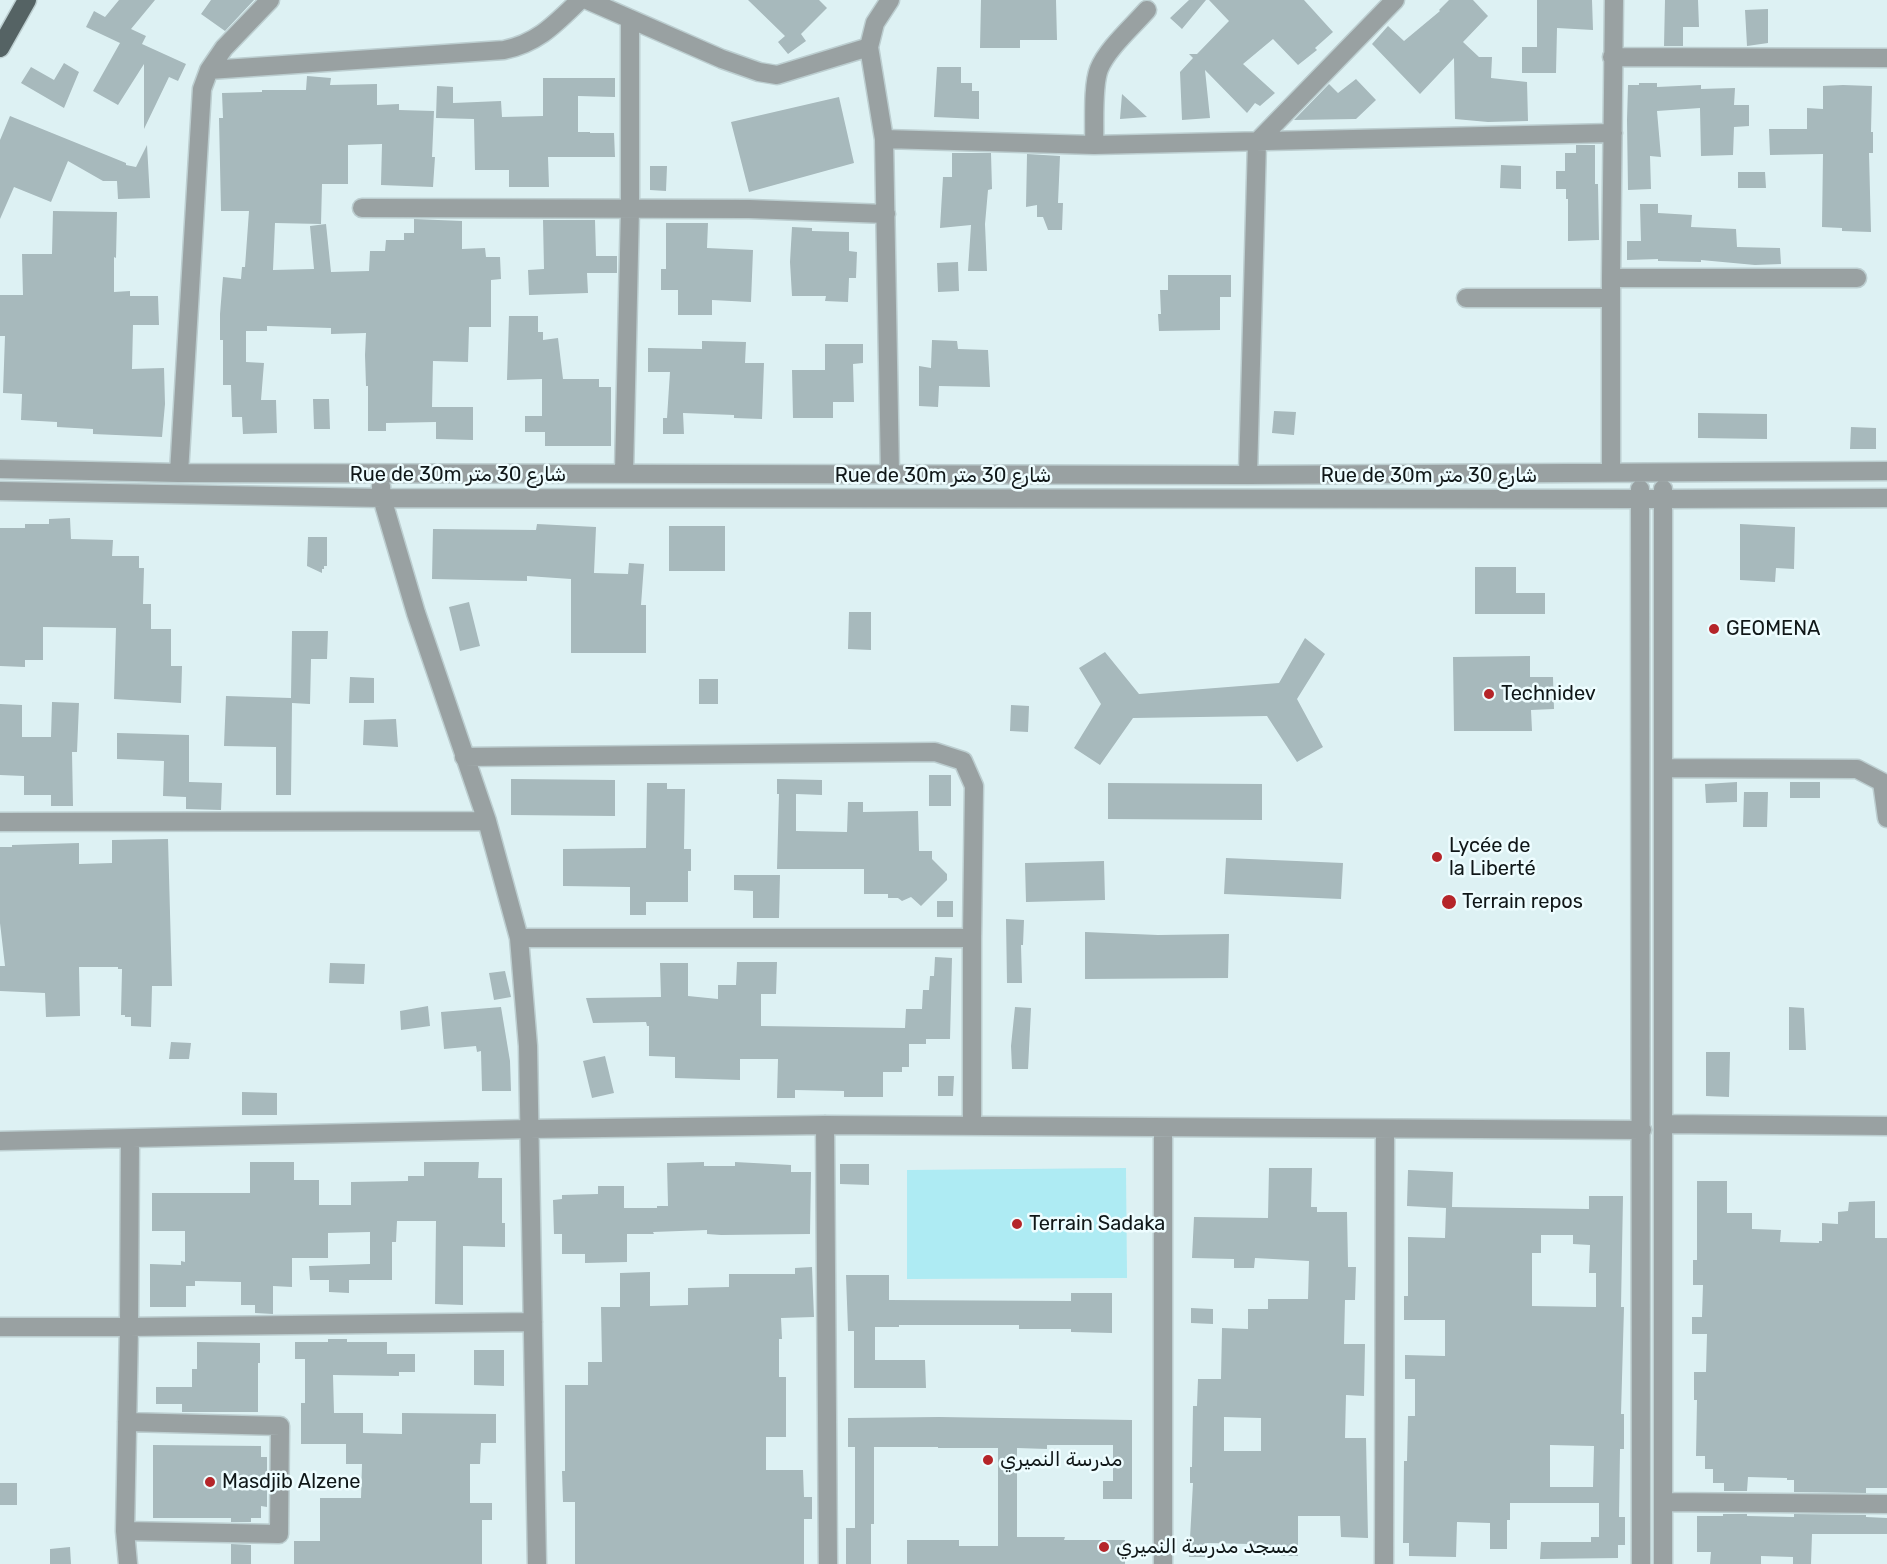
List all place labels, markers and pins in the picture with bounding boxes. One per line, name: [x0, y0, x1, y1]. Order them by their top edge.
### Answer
place label: GEOMENA: [1726, 617, 1820, 641]
marker: GEOMENA: [1707, 622, 1721, 636]
place label: Technidev: [1501, 682, 1596, 706]
marker: Technidev: [1482, 687, 1496, 701]
place label: Lycée de la Liberté: [1449, 834, 1536, 881]
marker: Lycée de la Liberté: [1430, 850, 1444, 864]
place label: Terrain repos: [1462, 890, 1583, 914]
marker: Terrain repos: [1440, 893, 1458, 911]
place label: Terrain Sadaka: [1029, 1212, 1165, 1236]
marker: Terrain Sadaka: [1010, 1217, 1024, 1231]
place label: مدرسة النميري: [1000, 1448, 1122, 1472]
marker: مدرسة النميري: [981, 1453, 995, 1467]
place label: Masdjib Alzene: [222, 1470, 361, 1494]
marker: Masdjib Alzene: [203, 1475, 217, 1489]
place label: مسجد مدرسة النميري: [1116, 1535, 1298, 1559]
marker: مسجد مدرسة النميري: [1097, 1540, 1111, 1554]

